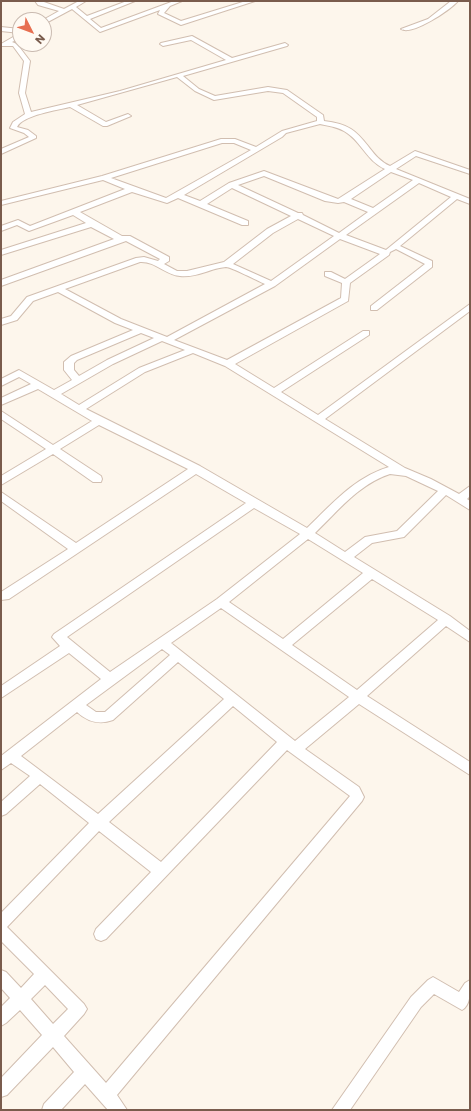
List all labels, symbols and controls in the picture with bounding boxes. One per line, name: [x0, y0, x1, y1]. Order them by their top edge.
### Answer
north arrow: [12, 12, 52, 52]
text: N: [31, 31, 49, 48]

